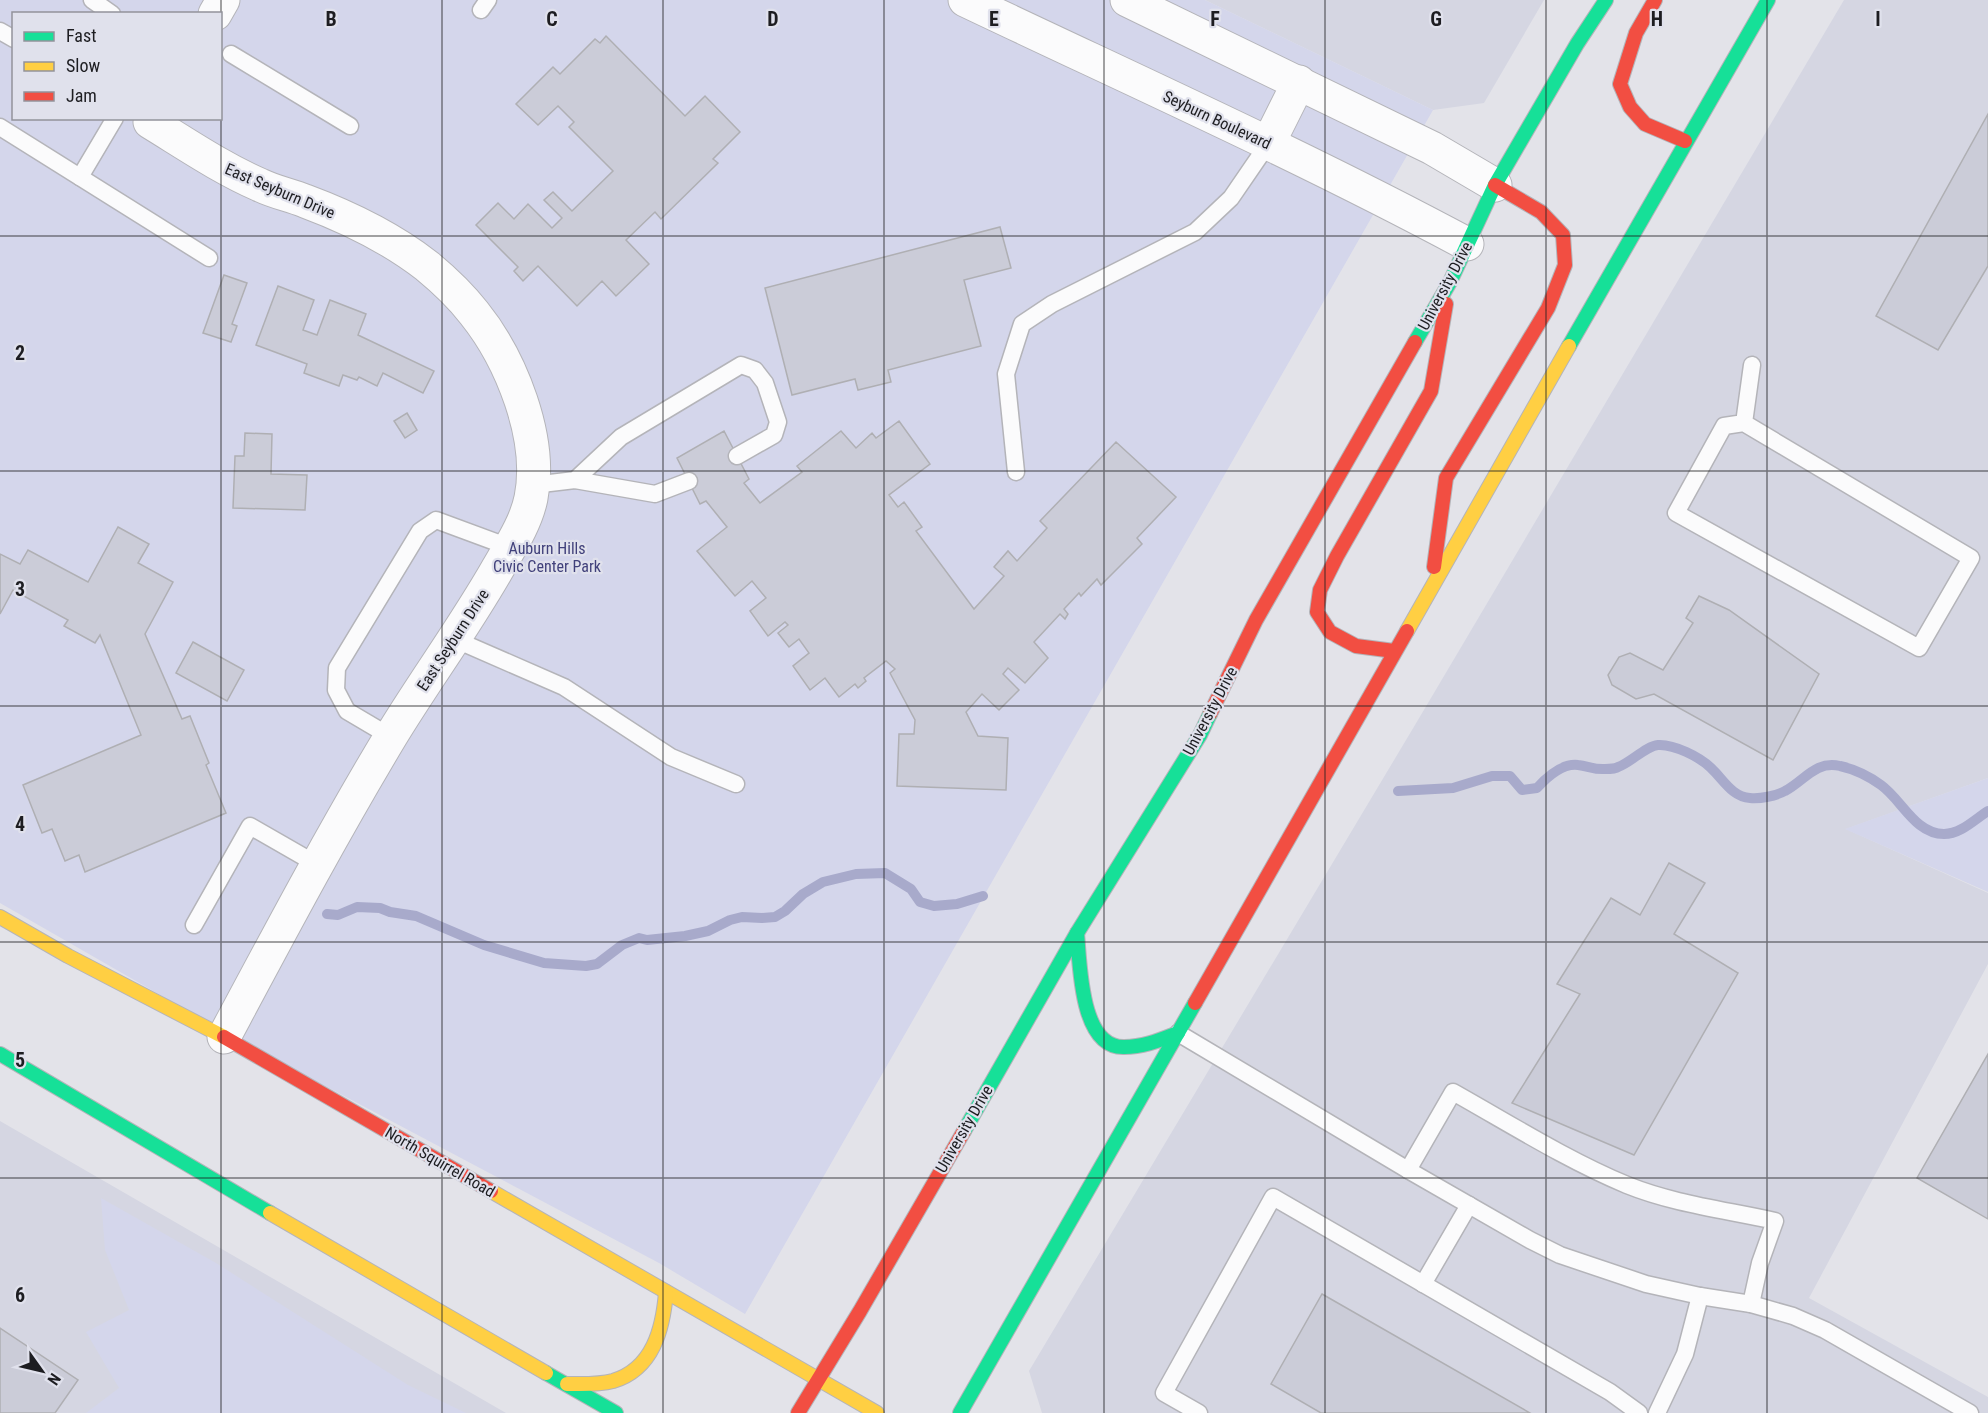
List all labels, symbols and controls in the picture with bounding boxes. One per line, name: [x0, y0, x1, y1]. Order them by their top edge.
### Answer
text: B: [325, 7, 337, 31]
text: C: [546, 7, 558, 31]
text: D: [767, 7, 779, 31]
text: E: [989, 7, 999, 31]
text: F: [1210, 7, 1220, 31]
text: G: [1430, 7, 1442, 31]
text: H: [1651, 7, 1663, 31]
text: I: [1875, 7, 1881, 31]
legend: [12, 12, 222, 120]
text: Fast: [66, 25, 97, 46]
text: Slow: [66, 55, 101, 76]
text: Jam: [66, 85, 97, 106]
street label: Seyburn Boulevard: [1160, 87, 1274, 153]
street label: East Seyburn Drive: [222, 159, 338, 223]
street label: University Drive: [1414, 239, 1476, 333]
text: 2: [15, 341, 25, 365]
park label: Auburn Hills Civic Center Park: [493, 539, 602, 576]
text: 3: [15, 577, 25, 601]
street label: East Seyburn Drive: [413, 586, 493, 694]
street label: University Drive: [1179, 664, 1241, 758]
text: 4: [15, 812, 25, 836]
text: 5: [15, 1048, 25, 1072]
street label: University Drive: [931, 1082, 997, 1176]
street label: North Squirrel Road: [382, 1123, 498, 1201]
text: 6: [15, 1283, 25, 1307]
north arrow: [12, 1341, 72, 1401]
text: N: [43, 1370, 65, 1388]

